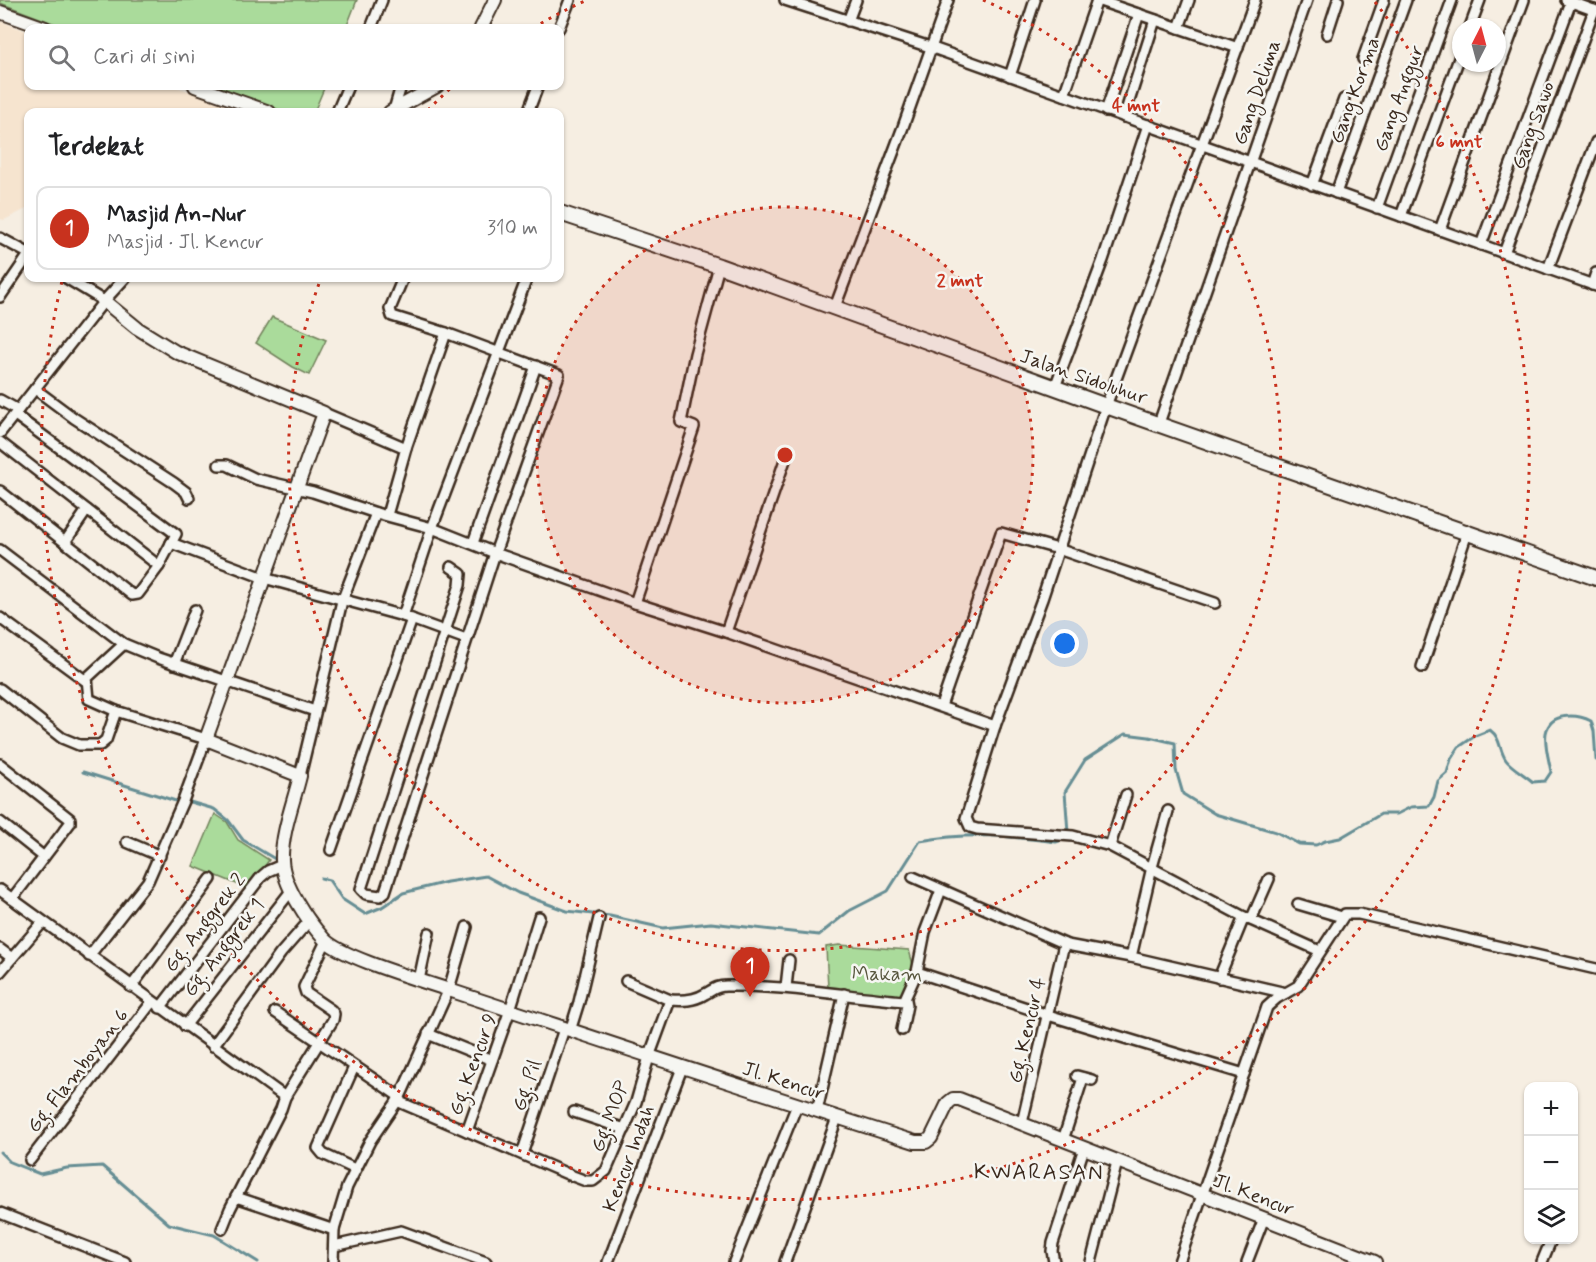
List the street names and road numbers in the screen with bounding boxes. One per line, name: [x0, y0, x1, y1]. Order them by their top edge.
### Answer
street label: Gang Korma: [1324, 34, 1388, 148]
street label: Gang Delima: [1227, 36, 1289, 149]
street label: Gang Anggur: [1368, 42, 1433, 156]
street label: Gang Sawo: [1505, 78, 1563, 174]
street label: Jalan Sidoluhur: [1016, 343, 1151, 412]
street label: Gg. Anggrek 2: [158, 868, 254, 979]
street label: Gg. Anggrek 1: [177, 893, 273, 1004]
street label: Gg. Kencur 4: [1002, 974, 1055, 1087]
street label: Gg. Flamboyan 6: [21, 1003, 137, 1140]
street label: Gg. Kencur 9: [443, 1010, 506, 1120]
street label: Jl. Kencur: [739, 1055, 828, 1107]
street label: Gg. Pil: [506, 1056, 551, 1115]
street label: Gg. MOP: [584, 1076, 638, 1157]
street label: Kencur Indah: [597, 1101, 662, 1216]
street label: Jl. Kencur: [1209, 1168, 1298, 1223]

